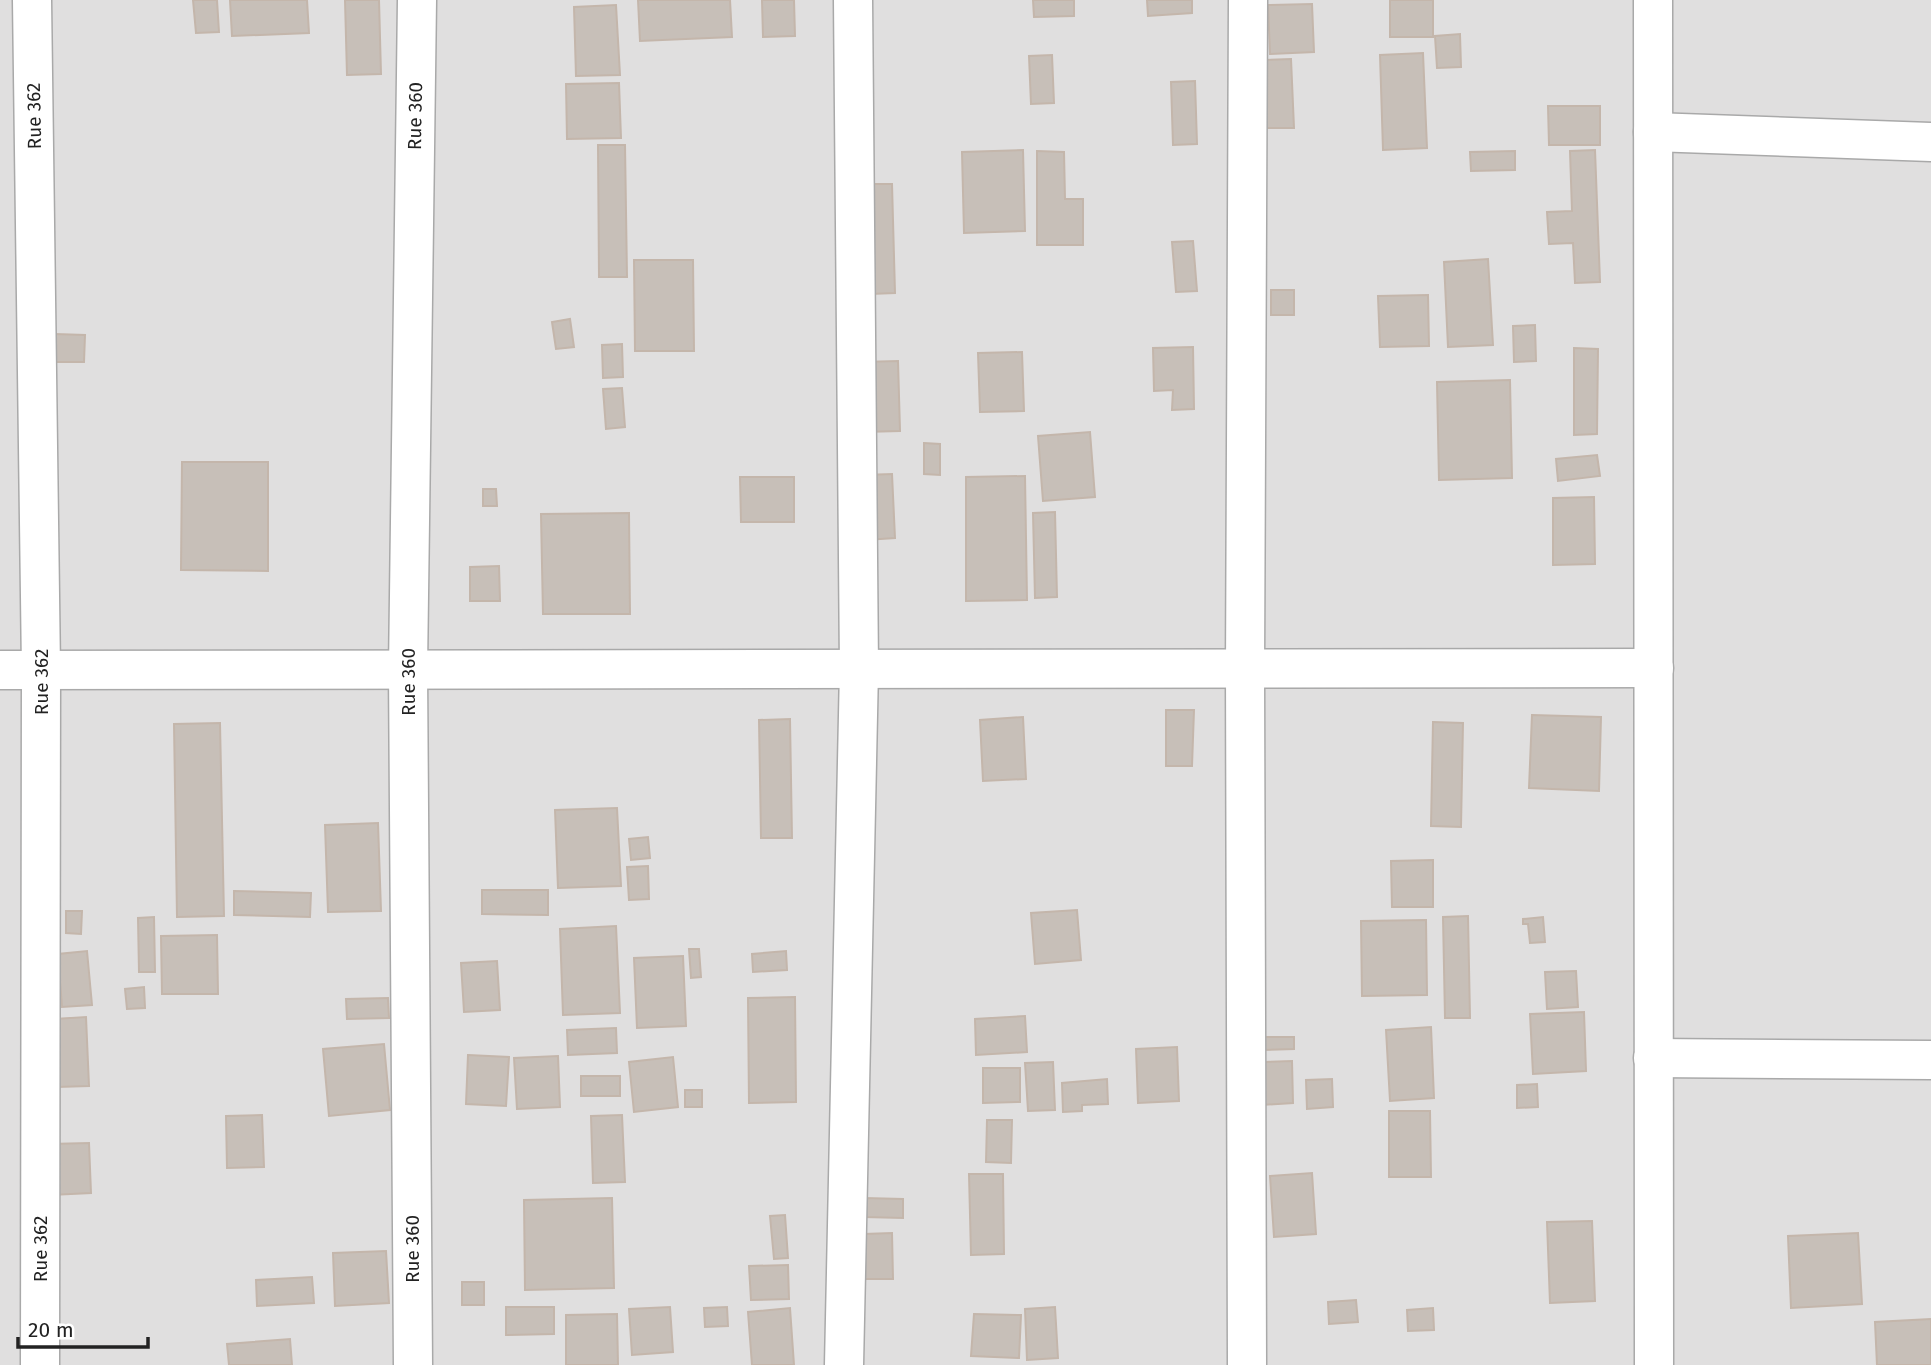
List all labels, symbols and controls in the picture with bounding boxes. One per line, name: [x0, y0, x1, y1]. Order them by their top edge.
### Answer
street label: Rue 362: [22, 82, 46, 150]
street label: Rue 360: [403, 82, 427, 150]
street label: Rue 360: [397, 648, 420, 716]
street label: Rue 362: [30, 649, 53, 715]
street label: Rue 360: [401, 1215, 424, 1283]
street label: Rue 362: [29, 1216, 52, 1282]
scale bar: [18, 1306, 147, 1350]
text: 20 m: [28, 1317, 74, 1343]

